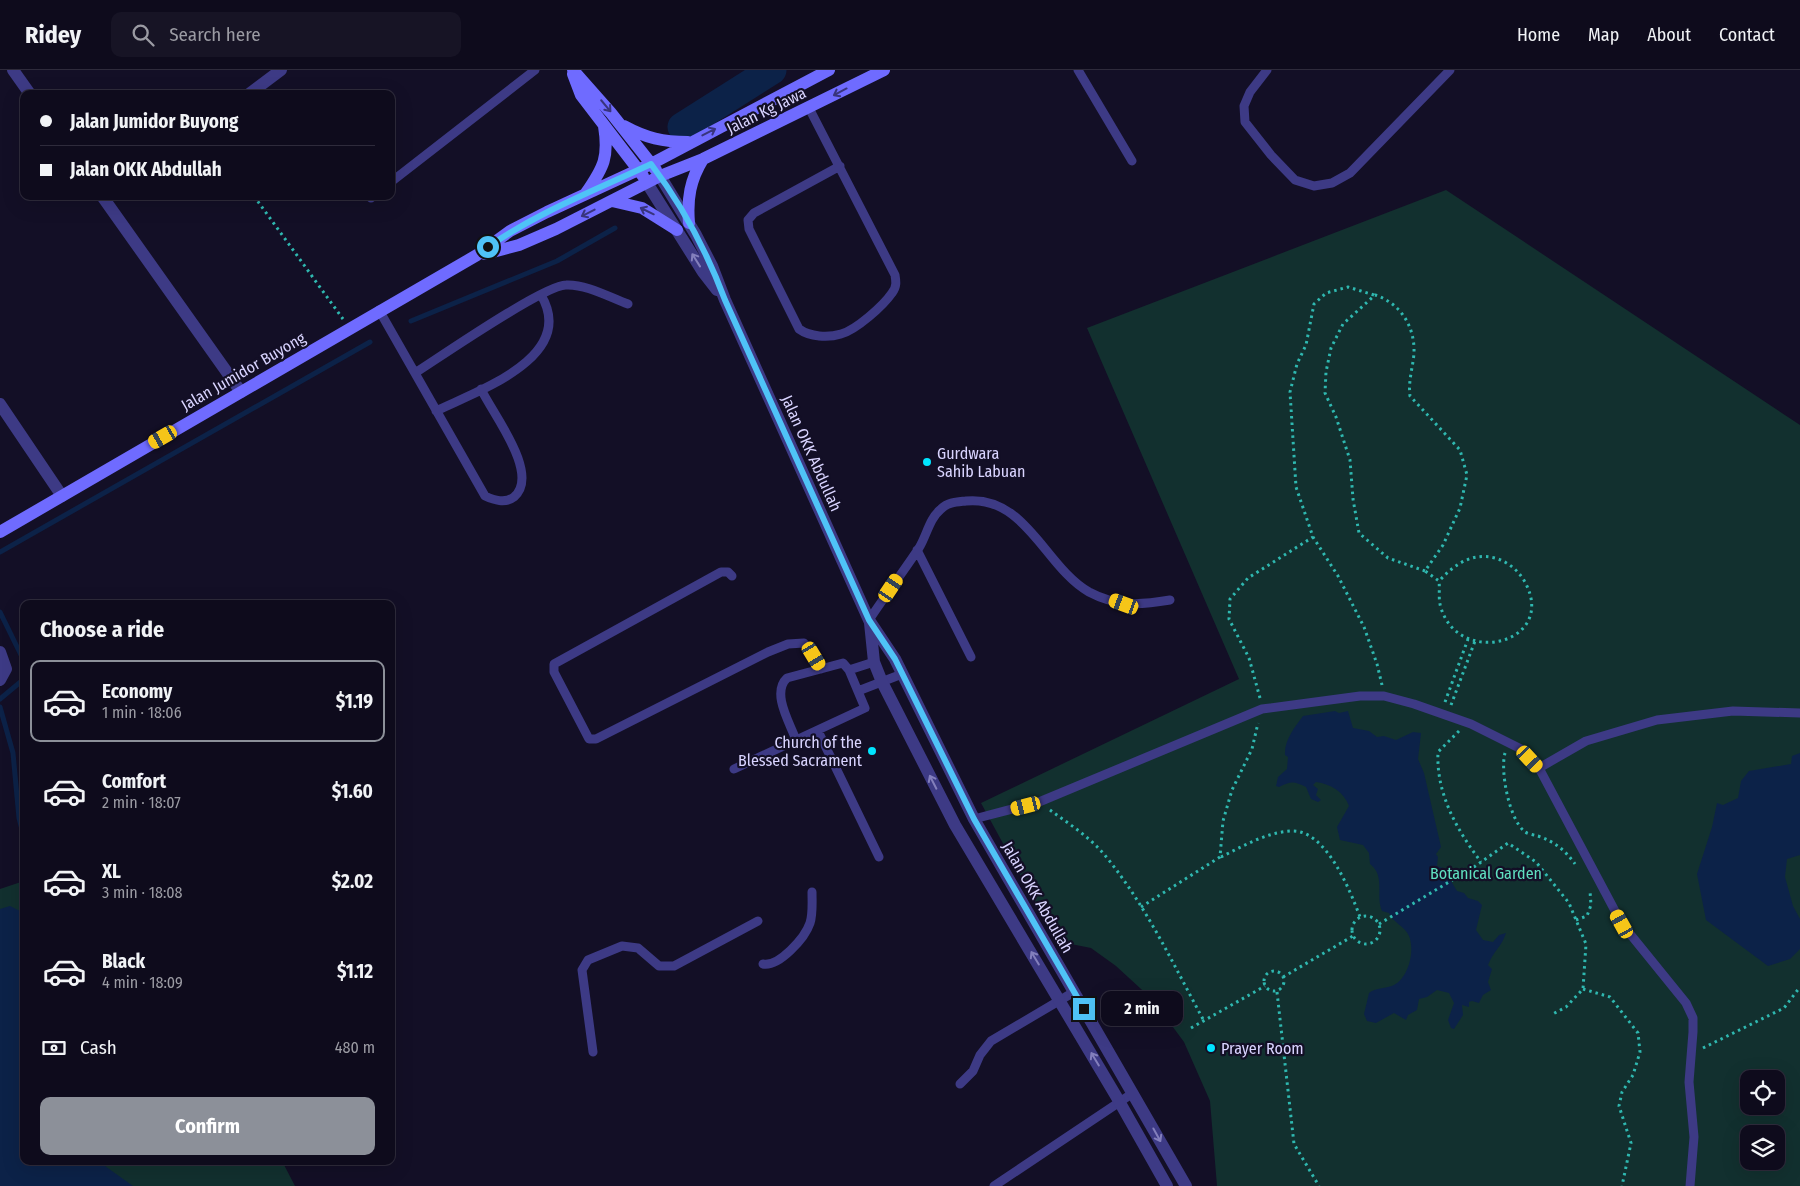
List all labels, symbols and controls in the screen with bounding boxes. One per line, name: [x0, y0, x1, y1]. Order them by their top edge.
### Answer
search box: [111, 12, 461, 57]
text: Ridey: [25, 21, 81, 49]
icon: search: [129, 21, 157, 49]
text: Search here: [169, 23, 261, 46]
text: Home: [1517, 24, 1560, 46]
text: Map: [1588, 24, 1619, 46]
text: About: [1647, 24, 1691, 46]
text: Contact: [1719, 24, 1775, 46]
street label: Jalan Kg Jawa: [723, 83, 809, 138]
one-way arrow: [833, 87, 848, 97]
one-way arrow: [600, 99, 611, 112]
text: Jalan Jumidor Buyong: [70, 110, 238, 133]
one-way arrow: [701, 127, 716, 136]
text: Jalan OKK Abdullah: [70, 158, 222, 181]
one-way arrow: [639, 206, 654, 216]
one-way arrow: [581, 209, 596, 218]
route start: [477, 236, 499, 258]
one-way arrow: [691, 254, 701, 268]
street label: Jalan Jumidor Buyong: [178, 328, 309, 415]
street label: Jalan OKK Abdullah: [777, 392, 846, 514]
car: [146, 423, 179, 451]
place label: Gurdwara Sahib Labuan: [937, 444, 1025, 481]
marker: Gurdwara Sahib Labuan: [921, 456, 933, 468]
car: [876, 571, 905, 605]
car: [1107, 592, 1140, 616]
text: Choose a ride: [40, 616, 164, 643]
car: [799, 639, 828, 673]
icon: car: [42, 679, 87, 724]
text: Economy: [102, 680, 172, 703]
text: $1.19: [336, 690, 373, 713]
text: 1 min · 18:06: [102, 703, 182, 722]
place label: Church of the Blessed Sacrament: [738, 733, 863, 770]
car: [1514, 743, 1545, 775]
marker: Church of the Blessed Sacrament: [866, 745, 878, 757]
icon: car: [42, 769, 87, 814]
text: Comfort: [102, 770, 166, 793]
one-way arrow: [928, 774, 938, 789]
text: $1.60: [332, 780, 373, 803]
text: 2 min · 18:07: [102, 793, 181, 812]
car: [1009, 795, 1042, 817]
street label: Jalan OKK Abdullah: [998, 838, 1077, 956]
icon: car: [42, 859, 87, 904]
text: XL: [102, 860, 121, 883]
park label: Botanical Garden: [1430, 864, 1542, 883]
text: $2.02: [332, 870, 373, 893]
text: 3 min · 18:08: [102, 883, 183, 902]
car: [1608, 907, 1635, 941]
icon: car: [42, 949, 87, 994]
text: Black: [102, 950, 145, 973]
one-way arrow: [1029, 951, 1039, 965]
text: $1.12: [337, 960, 373, 983]
text: 4 min · 18:09: [102, 973, 183, 992]
callout: 2 min: [1102, 992, 1184, 1026]
route end: [1073, 998, 1095, 1020]
text: 2 min: [1124, 999, 1160, 1018]
icon: cash: [40, 1034, 68, 1062]
text: Cash: [80, 1036, 117, 1059]
text: 480 m: [335, 1038, 375, 1057]
place label: Prayer Room: [1221, 1039, 1304, 1058]
marker: Prayer Room: [1205, 1042, 1217, 1054]
one-way arrow: [1089, 1052, 1099, 1066]
map controls: [1740, 1070, 1785, 1170]
button: locate: [1740, 1070, 1785, 1115]
button: Confirm: [40, 1097, 375, 1155]
button: layers: [1740, 1125, 1785, 1170]
one-way arrow: [1153, 1127, 1162, 1142]

